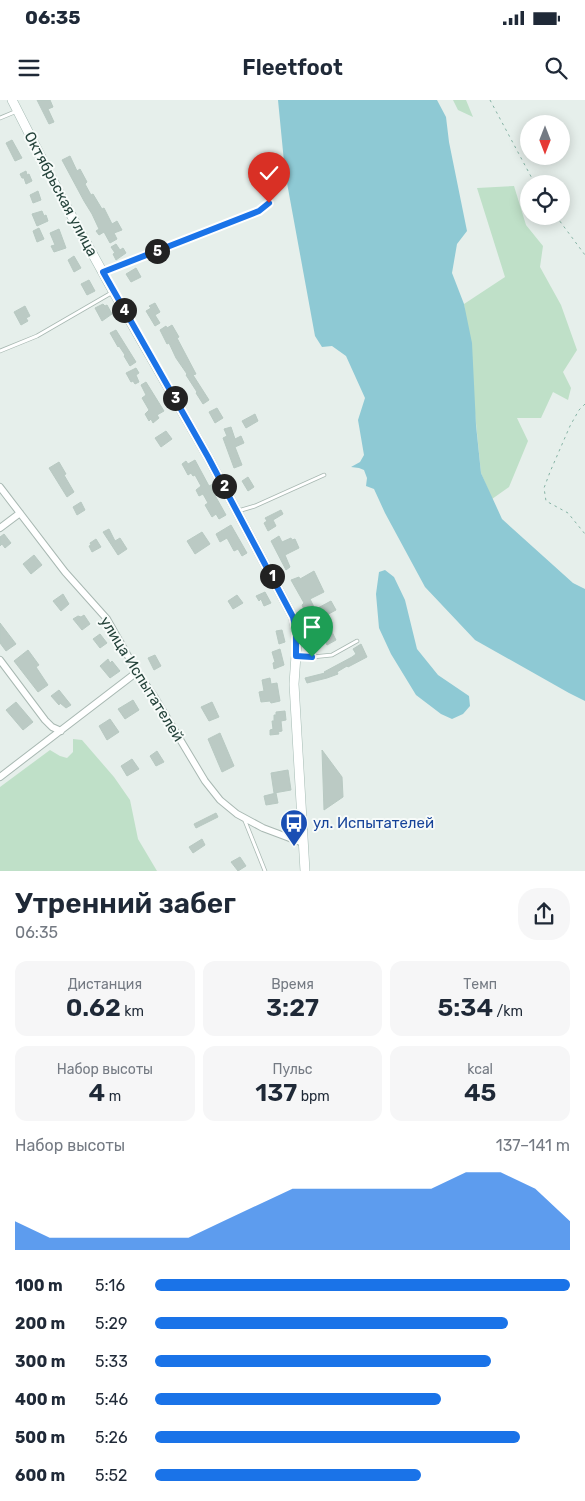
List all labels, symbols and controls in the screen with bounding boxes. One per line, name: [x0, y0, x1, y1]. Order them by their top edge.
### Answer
text: 06:35: [25, 6, 81, 29]
icon: menu: [15, 54, 43, 82]
text: Fleetfoot: [242, 54, 343, 81]
icon: search: [542, 54, 570, 82]
north arrow: [520, 115, 570, 165]
map controls: [520, 115, 570, 225]
street label: Октябрьская улица: [20, 128, 102, 260]
pin: [248, 152, 290, 203]
icon: check: [255, 159, 283, 187]
button: locate: [520, 175, 570, 225]
pin: 5: [144, 238, 170, 264]
text: 5: [153, 243, 162, 260]
pin: 4: [112, 298, 136, 322]
text: 4: [120, 302, 129, 319]
pin: 3: [162, 386, 188, 410]
text: 3: [171, 390, 180, 407]
pin: 2: [212, 474, 236, 498]
text: 2: [220, 478, 229, 495]
pin: 1: [260, 564, 284, 588]
text: 1: [269, 568, 276, 585]
pin: [291, 606, 333, 657]
street label: улица Испытателей: [96, 613, 188, 745]
icon: arrive: [298, 613, 326, 641]
bus stop icon: ул. Испытателей: [279, 808, 309, 847]
place label: ул. Испытателей: [313, 814, 434, 832]
text: Утренний забег: [15, 887, 236, 920]
button: share: [518, 888, 570, 940]
text: 06:35: [15, 923, 58, 942]
text: Дистанция: [68, 976, 142, 993]
text: Время: [271, 976, 314, 993]
text: Темп: [463, 976, 497, 993]
text: 0.62: [66, 993, 121, 1022]
text: 3:27: [266, 993, 319, 1022]
text: 5:34: [437, 993, 493, 1022]
text: km: [121, 1003, 144, 1020]
text: /km: [493, 1003, 523, 1020]
text: Набор высоты: [57, 1061, 153, 1078]
text: Пульс: [272, 1061, 313, 1078]
text: kcal: [467, 1061, 493, 1078]
text: 4: [89, 1078, 105, 1107]
text: 137: [255, 1078, 297, 1107]
text: 45: [464, 1078, 496, 1107]
text: m: [105, 1088, 121, 1105]
text: bpm: [297, 1088, 330, 1105]
text: Набор высоты: [15, 1136, 125, 1155]
text: 137–141 m: [496, 1136, 570, 1155]
text: 100 m: [15, 1276, 63, 1295]
text: 5:16: [95, 1276, 125, 1295]
text: 200 m: [15, 1314, 65, 1333]
text: 5:29: [95, 1314, 127, 1333]
text: 300 m: [15, 1352, 65, 1371]
text: 5:33: [95, 1352, 128, 1371]
text: 400 m: [15, 1390, 66, 1409]
text: 5:46: [95, 1390, 128, 1409]
text: 500 m: [15, 1428, 65, 1447]
text: 5:26: [95, 1428, 128, 1447]
text: 600 m: [15, 1466, 65, 1485]
text: 5:52: [95, 1466, 128, 1485]

